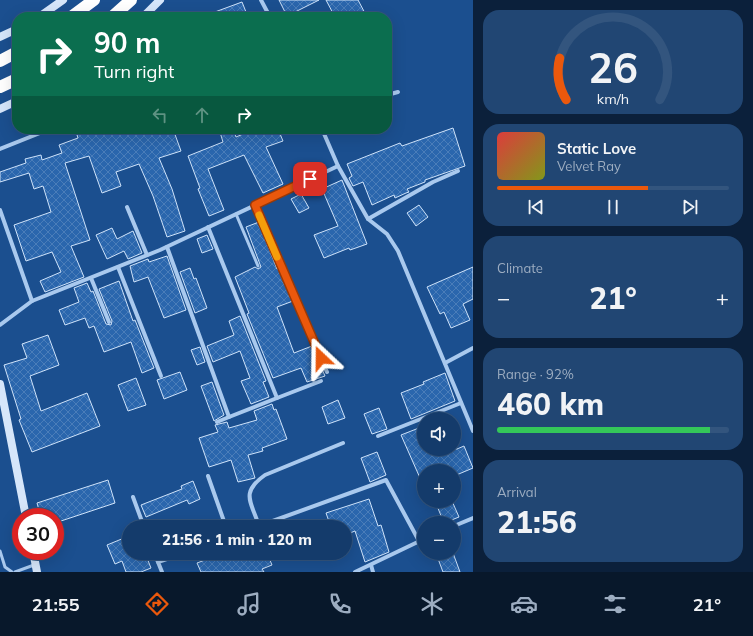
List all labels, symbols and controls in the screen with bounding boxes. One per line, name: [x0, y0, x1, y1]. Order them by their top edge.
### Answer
text: 90 m: [94, 25, 160, 60]
icon: right: [28, 28, 80, 80]
text: 26: [588, 41, 638, 93]
text: Turn right: [94, 60, 174, 83]
text: km/h: [597, 90, 629, 108]
icon: left: [149, 104, 171, 126]
icon: ahead: [191, 104, 213, 126]
icon: right: [233, 104, 255, 126]
text: Static Love: [557, 139, 636, 158]
text: Velvet Ray: [557, 158, 621, 174]
pin: [293, 162, 327, 196]
icon: arrive: [299, 168, 321, 190]
icon: previous: [525, 196, 547, 218]
icon: pause: [602, 196, 624, 218]
icon: next: [679, 196, 701, 218]
text: Climate: [497, 260, 543, 276]
text: 21°: [589, 279, 637, 317]
text: −: [497, 284, 510, 312]
text: +: [716, 284, 729, 312]
position arrow: [300, 337, 342, 379]
text: Range · 92%: [497, 366, 574, 382]
text: 460 km: [497, 385, 604, 423]
map controls: [417, 412, 461, 560]
button: sound: [417, 412, 461, 456]
button: +: [417, 464, 461, 508]
text: Arrival: [497, 484, 537, 500]
text: 21:56: [497, 503, 577, 541]
speed limit sign: 30: [12, 508, 64, 560]
button: −: [417, 516, 461, 560]
text: 21:56 · 1 min · 120 m: [162, 530, 312, 549]
icon: directions: [143, 590, 171, 618]
icon: music: [235, 590, 263, 618]
icon: phone: [326, 590, 354, 618]
icon: climate: [418, 590, 446, 618]
icon: car: [510, 590, 538, 618]
icon: filters: [601, 590, 629, 618]
text: 21:55: [32, 593, 79, 616]
text: 21°: [693, 593, 721, 616]

